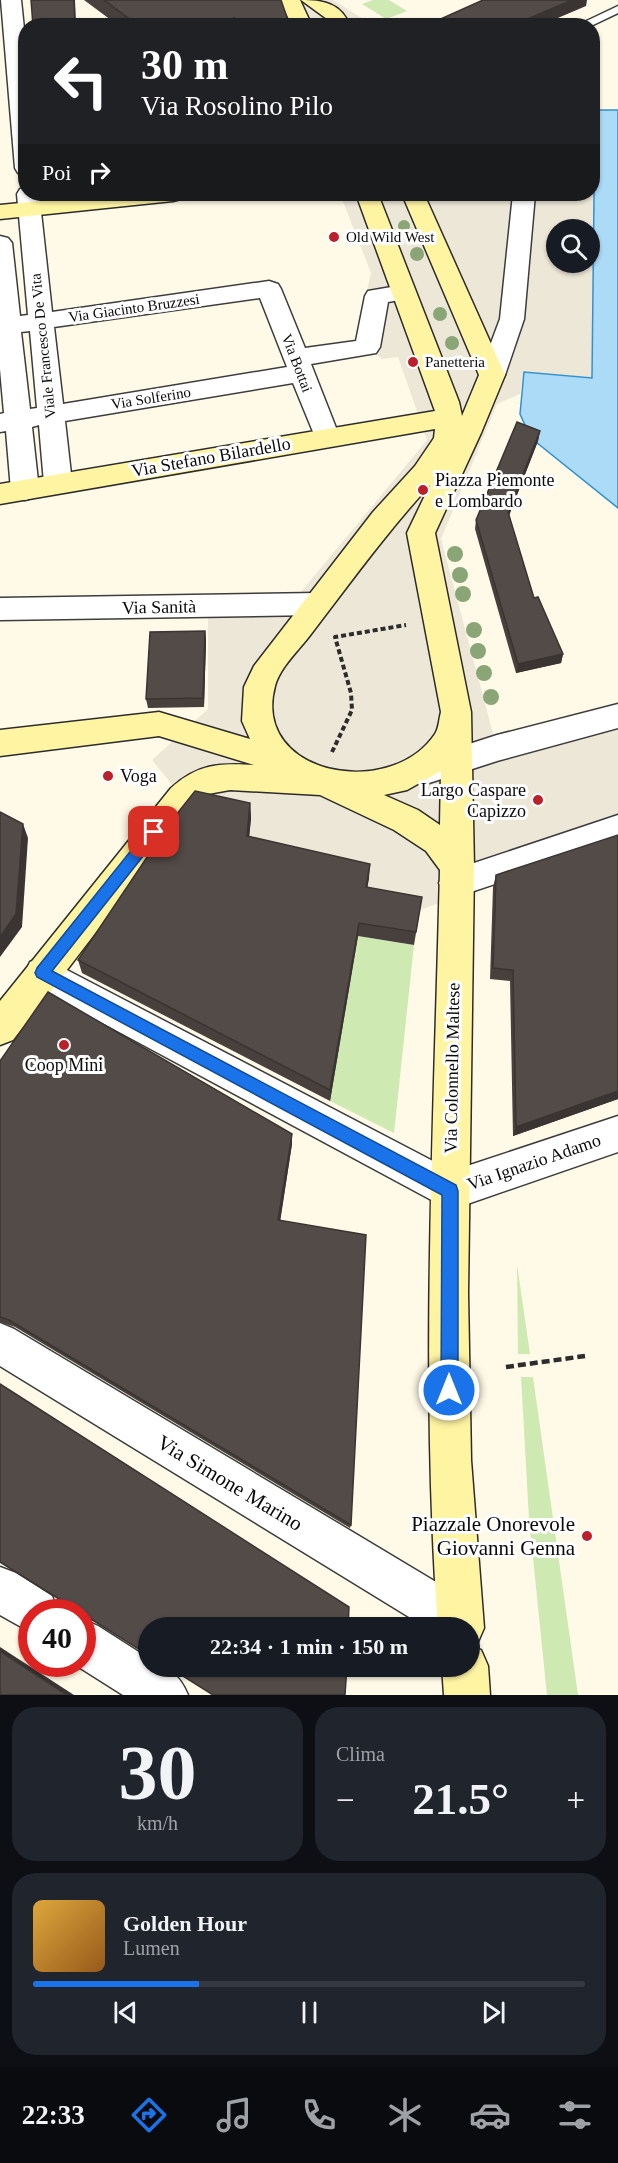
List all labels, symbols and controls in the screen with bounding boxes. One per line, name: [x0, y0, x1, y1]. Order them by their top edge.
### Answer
icon: left: [42, 42, 120, 120]
text: 30 m: [141, 42, 229, 88]
text: Via Rosolino Pilo: [141, 91, 333, 121]
icon: right: [83, 156, 116, 189]
text: Poi: [42, 160, 71, 185]
map controls: [546, 219, 600, 273]
button: search: [546, 219, 600, 273]
place label: Old Wild West: [346, 229, 435, 245]
marker: Old Wild West: [327, 230, 341, 244]
street label: Viale Francesco De Vita: [27, 272, 59, 419]
street label: Via Giacinto Bruzzesi: [67, 291, 201, 325]
street label: Via Bottai: [279, 332, 315, 394]
place label: Panetteria: [425, 354, 485, 370]
marker: Panetteria: [406, 355, 420, 369]
street label: Via Solferino: [110, 384, 192, 412]
street label: Via Stefano Bilardello: [130, 433, 292, 481]
place label: Piazza Piemonte e Lombardo: [435, 470, 554, 511]
marker: Piazza Piemonte e Lombardo: [416, 483, 430, 497]
street label: Via Sanità: [122, 596, 196, 618]
place label: Voga: [120, 766, 157, 786]
marker: Voga: [101, 769, 115, 783]
place label: Largo Caspare Capizzo: [421, 780, 526, 821]
marker: Largo Caspare Capizzo: [531, 793, 545, 807]
pin: [128, 806, 179, 857]
icon: arrive: [137, 815, 170, 848]
street label: Via Colonnello Maltese: [441, 982, 463, 1154]
marker: Coop Mini: [57, 1038, 71, 1052]
place label: Coop Mini: [25, 1055, 103, 1075]
street label: Via Ignazio Adamo: [465, 1130, 603, 1194]
position arrow: [417, 1358, 481, 1422]
street label: Via Simone Marino: [153, 1430, 307, 1536]
place label: Piazzale Onorevole Giovanni Genna: [411, 1512, 576, 1560]
marker: Piazzale Onorevole Giovanni Genna: [580, 1529, 594, 1543]
speed limit sign: 40: [18, 1599, 96, 1677]
text: 22:34 · 1 min · 150 m: [210, 1634, 408, 1659]
text: 30: [119, 1729, 197, 1816]
text: Clima: [336, 1743, 385, 1765]
text: 21.5°: [412, 1774, 509, 1824]
text: −: [336, 1782, 355, 1818]
text: +: [566, 1782, 585, 1818]
text: km/h: [137, 1812, 178, 1834]
text: Golden Hour: [123, 1911, 247, 1936]
text: Lumen: [123, 1937, 180, 1959]
icon: previous: [109, 1996, 142, 2029]
icon: pause: [293, 1996, 326, 2029]
icon: next: [477, 1996, 510, 2029]
icon: directions: [128, 2094, 170, 2136]
icon: music: [213, 2094, 255, 2136]
icon: phone: [298, 2094, 340, 2136]
icon: climate: [384, 2094, 426, 2136]
icon: car: [469, 2094, 511, 2136]
icon: filters: [554, 2094, 596, 2136]
text: 22:33: [22, 2100, 85, 2130]

